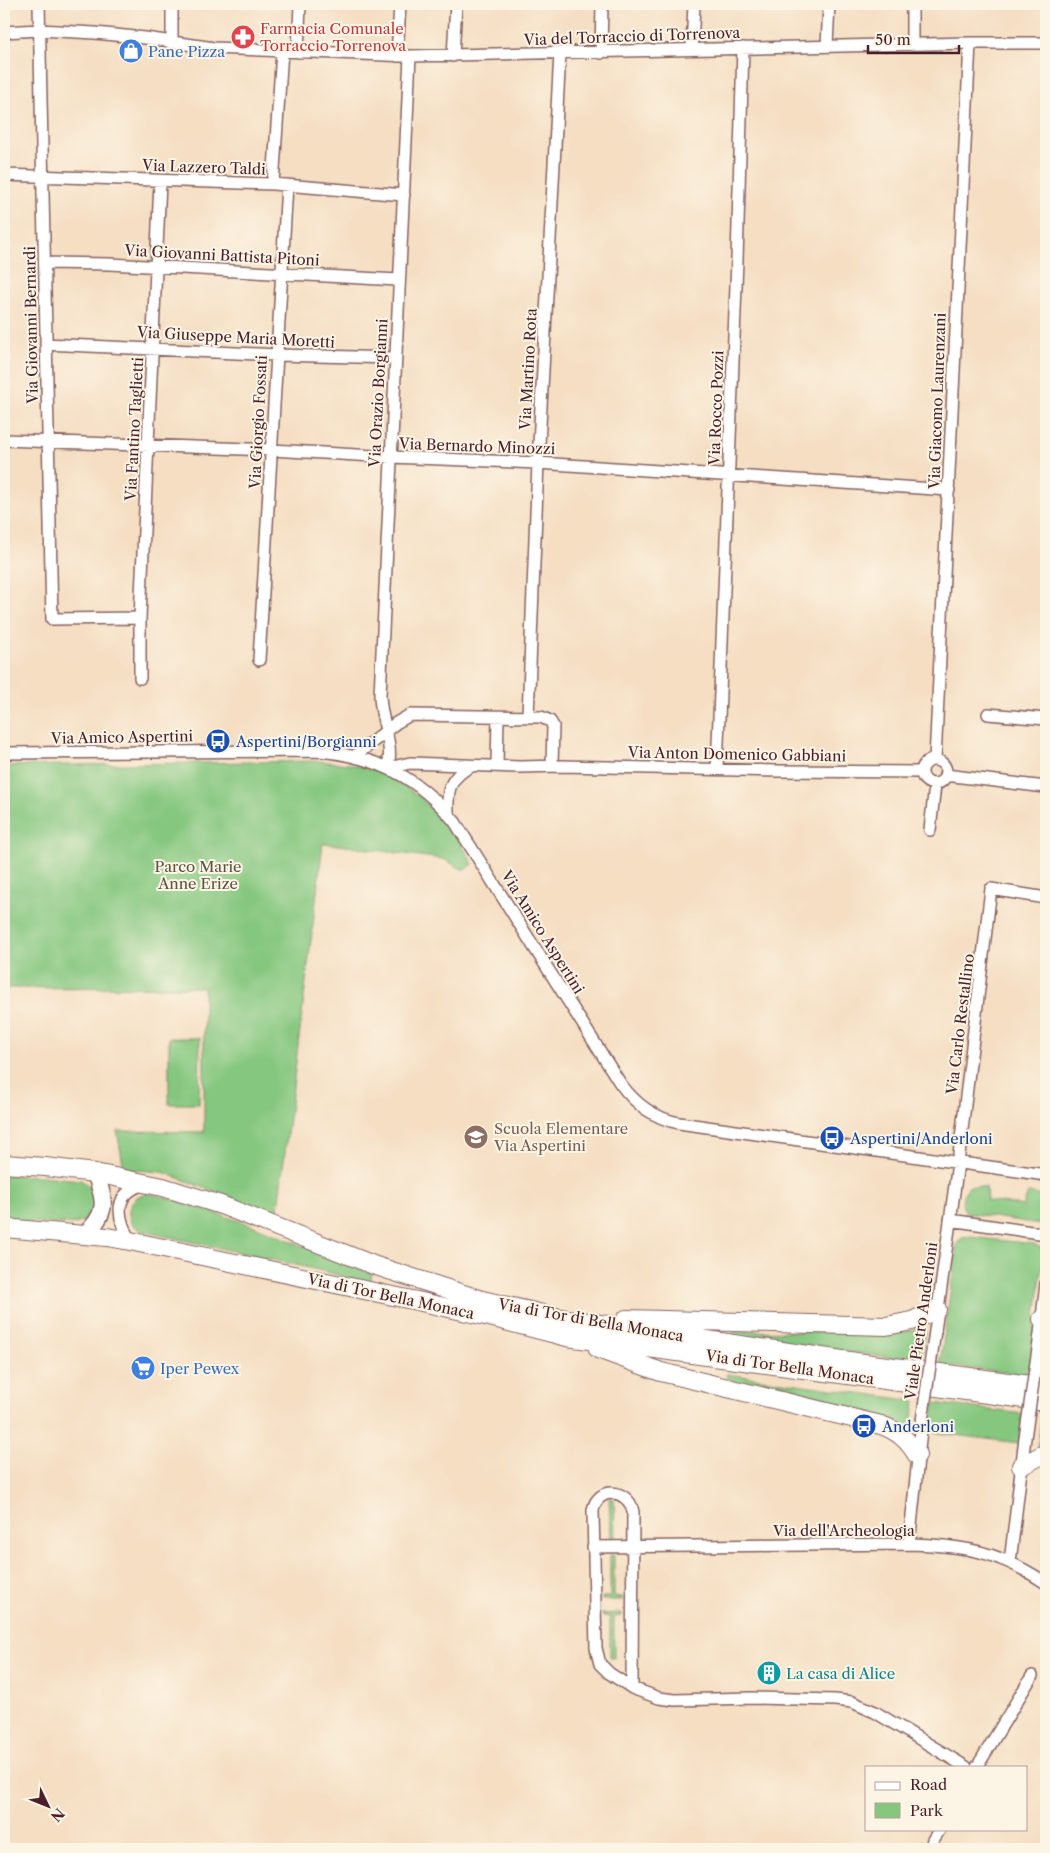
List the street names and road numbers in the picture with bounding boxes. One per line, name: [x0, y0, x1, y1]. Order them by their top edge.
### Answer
street label: Via del Torraccio di Torrenova: [522, 23, 741, 49]
street label: Via Lazzero Taldi: [141, 155, 266, 179]
street label: Via Giovanni Battista Pitoni: [123, 240, 321, 270]
street label: Via Giovanni Bernardi: [20, 246, 42, 405]
street label: Via Martino Rota: [515, 307, 541, 431]
street label: Via Giacomo Laurenzani: [924, 312, 950, 490]
street label: Via Orazio Borgianni: [365, 318, 391, 469]
street label: Via Giuseppe Maria Moretti: [136, 322, 336, 352]
street label: Via Rocco Pozzi: [704, 350, 728, 467]
street label: Via Giorgio Fossati: [245, 354, 271, 490]
street label: Via Fantino Taglietti: [121, 356, 147, 502]
street label: Via Bernardo Minozzi: [398, 434, 556, 458]
street label: Via Amico Aspertini: [50, 726, 194, 748]
street label: Via Anton Domenico Gabbiani: [627, 743, 847, 765]
street label: Via Amico Aspertini: [497, 866, 589, 998]
street label: Via Carlo Restallino: [942, 953, 978, 1096]
street label: Viale Pietro Anderloni: [900, 1241, 942, 1402]
street label: Via di Tor Bella Monaca: [305, 1269, 476, 1323]
street label: Via di Tor di Bella Monaca: [496, 1294, 685, 1346]
street label: Via di Tor Bella Monaca: [703, 1346, 876, 1388]
street label: Via dell'Archeologia: [772, 1521, 915, 1540]

